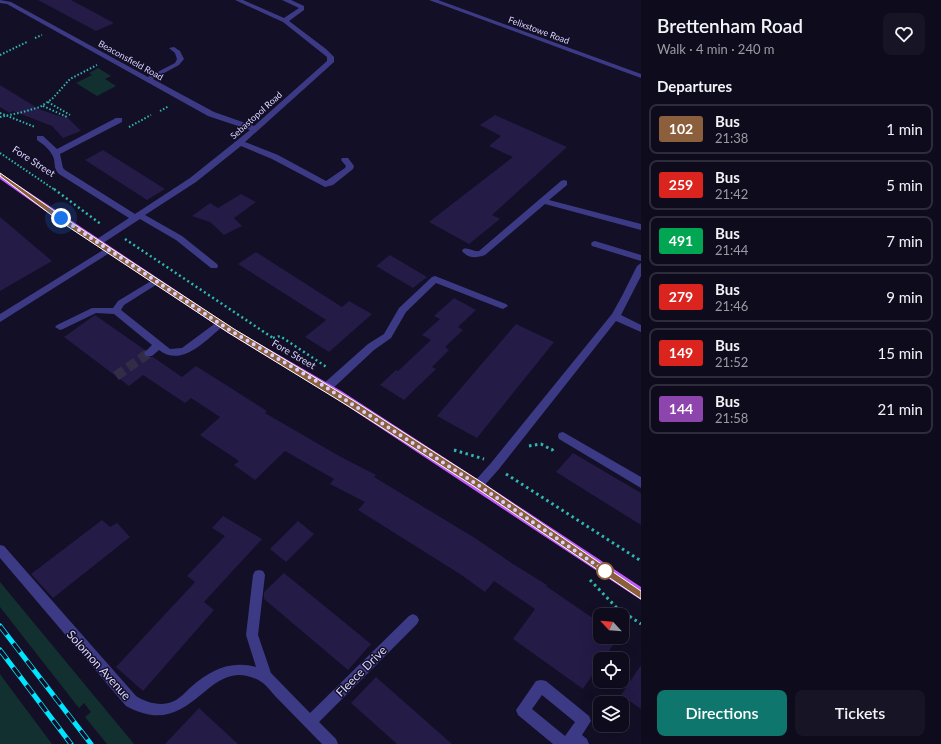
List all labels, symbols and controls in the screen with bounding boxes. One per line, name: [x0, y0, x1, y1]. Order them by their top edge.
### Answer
button: heart: [883, 13, 925, 55]
street label: Felixstowe Road: [507, 14, 571, 46]
text: Brettenham Road: [657, 14, 803, 37]
street label: Beaconsfield Road: [97, 38, 165, 82]
text: Walk · 4 min · 240 m: [657, 41, 775, 57]
text: Departures: [657, 77, 732, 95]
street label: Sebastopol Road: [228, 89, 284, 141]
text: Bus: [715, 112, 740, 130]
text: 102: [669, 120, 693, 137]
text: 1 min: [886, 120, 923, 138]
text: 21:38: [715, 130, 748, 146]
street label: Fore Street: [10, 143, 58, 179]
text: Bus: [715, 168, 740, 186]
text: 259: [669, 176, 693, 193]
text: 5 min: [886, 176, 923, 194]
text: 21:42: [715, 186, 748, 202]
your location: [51, 208, 71, 228]
text: Bus: [715, 224, 740, 242]
text: 491: [669, 232, 693, 249]
text: 7 min: [886, 232, 923, 250]
text: 21:44: [715, 242, 748, 258]
text: Bus: [715, 280, 740, 298]
text: 279: [669, 288, 693, 305]
text: 9 min: [886, 288, 923, 306]
text: 21:46: [715, 298, 748, 314]
text: Bus: [715, 336, 740, 354]
street label: Fore Street: [270, 337, 318, 372]
text: 149: [669, 344, 693, 361]
text: 15 min: [877, 344, 923, 362]
text: 21:52: [715, 354, 748, 370]
text: Bus: [715, 392, 740, 410]
text: 144: [669, 400, 693, 417]
text: 21 min: [877, 400, 923, 418]
text: 21:58: [715, 410, 748, 426]
unlabelled marker: [596, 562, 614, 580]
north arrow: [593, 608, 629, 644]
map controls: [593, 608, 629, 732]
street label: Solomon Avenue: [64, 627, 134, 703]
street label: Fleece Drive: [332, 642, 390, 700]
button: locate: [593, 652, 629, 688]
button: Directions: [657, 690, 787, 736]
button: Tickets: [795, 690, 925, 736]
button: layers: [593, 696, 629, 732]

